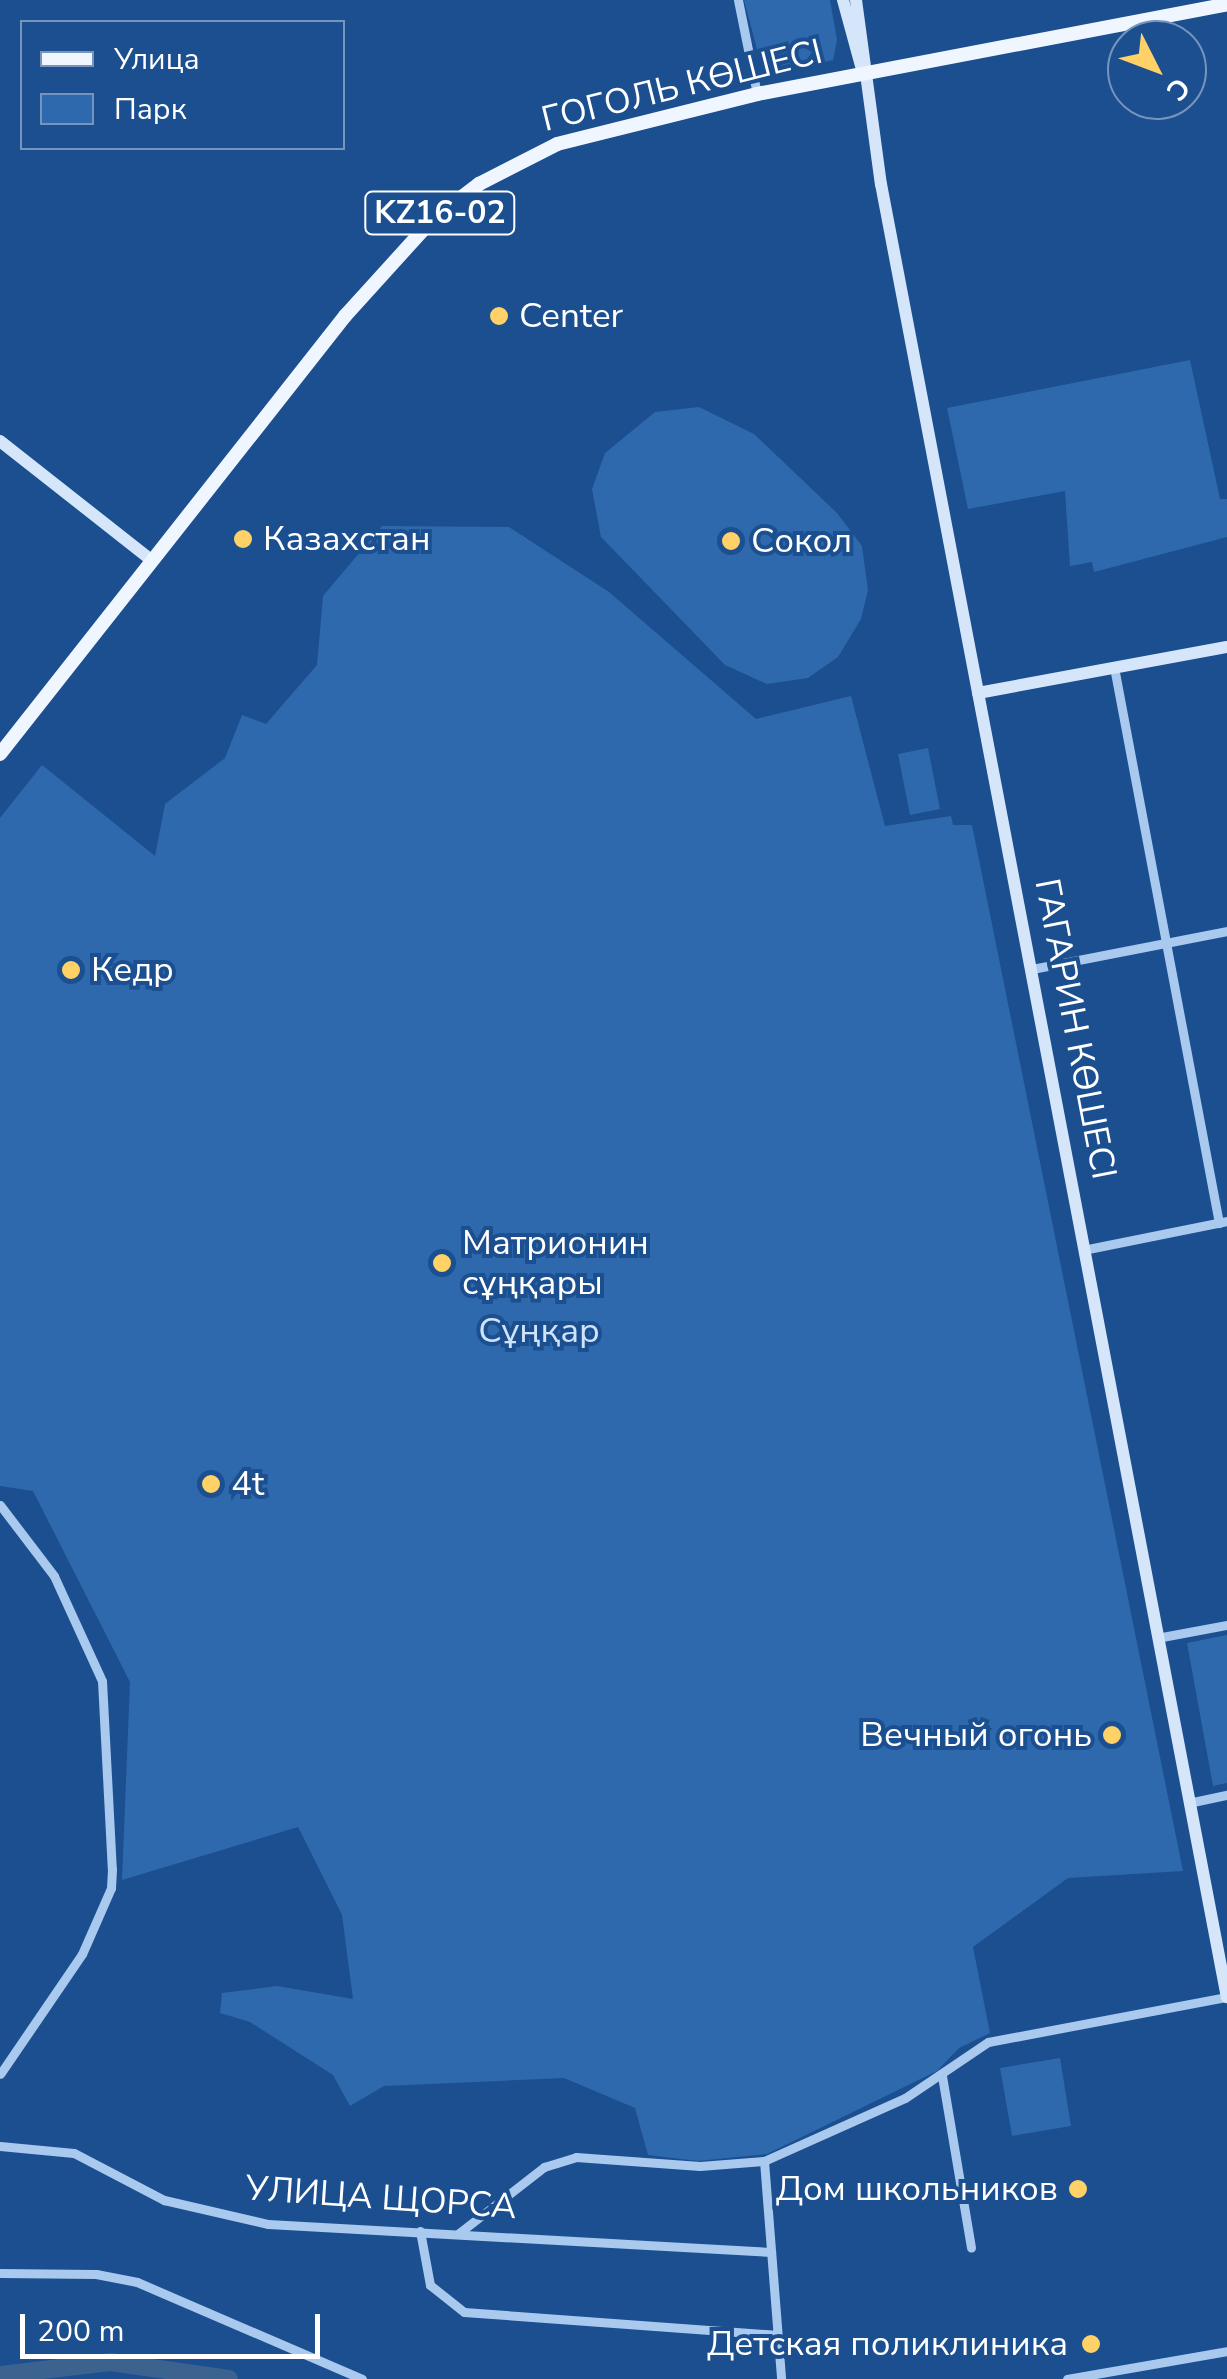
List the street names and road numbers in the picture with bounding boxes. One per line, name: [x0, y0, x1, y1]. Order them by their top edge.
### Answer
street label: ГОГОЛЬ КӨШЕСІ: [537, 31, 827, 141]
road number: KZ16-02: [362, 186, 518, 240]
street label: ГАГАРИН КӨШЕСІ: [1025, 875, 1125, 1183]
street label: УЛИЦА ЩОРСА: [244, 2168, 518, 2228]

